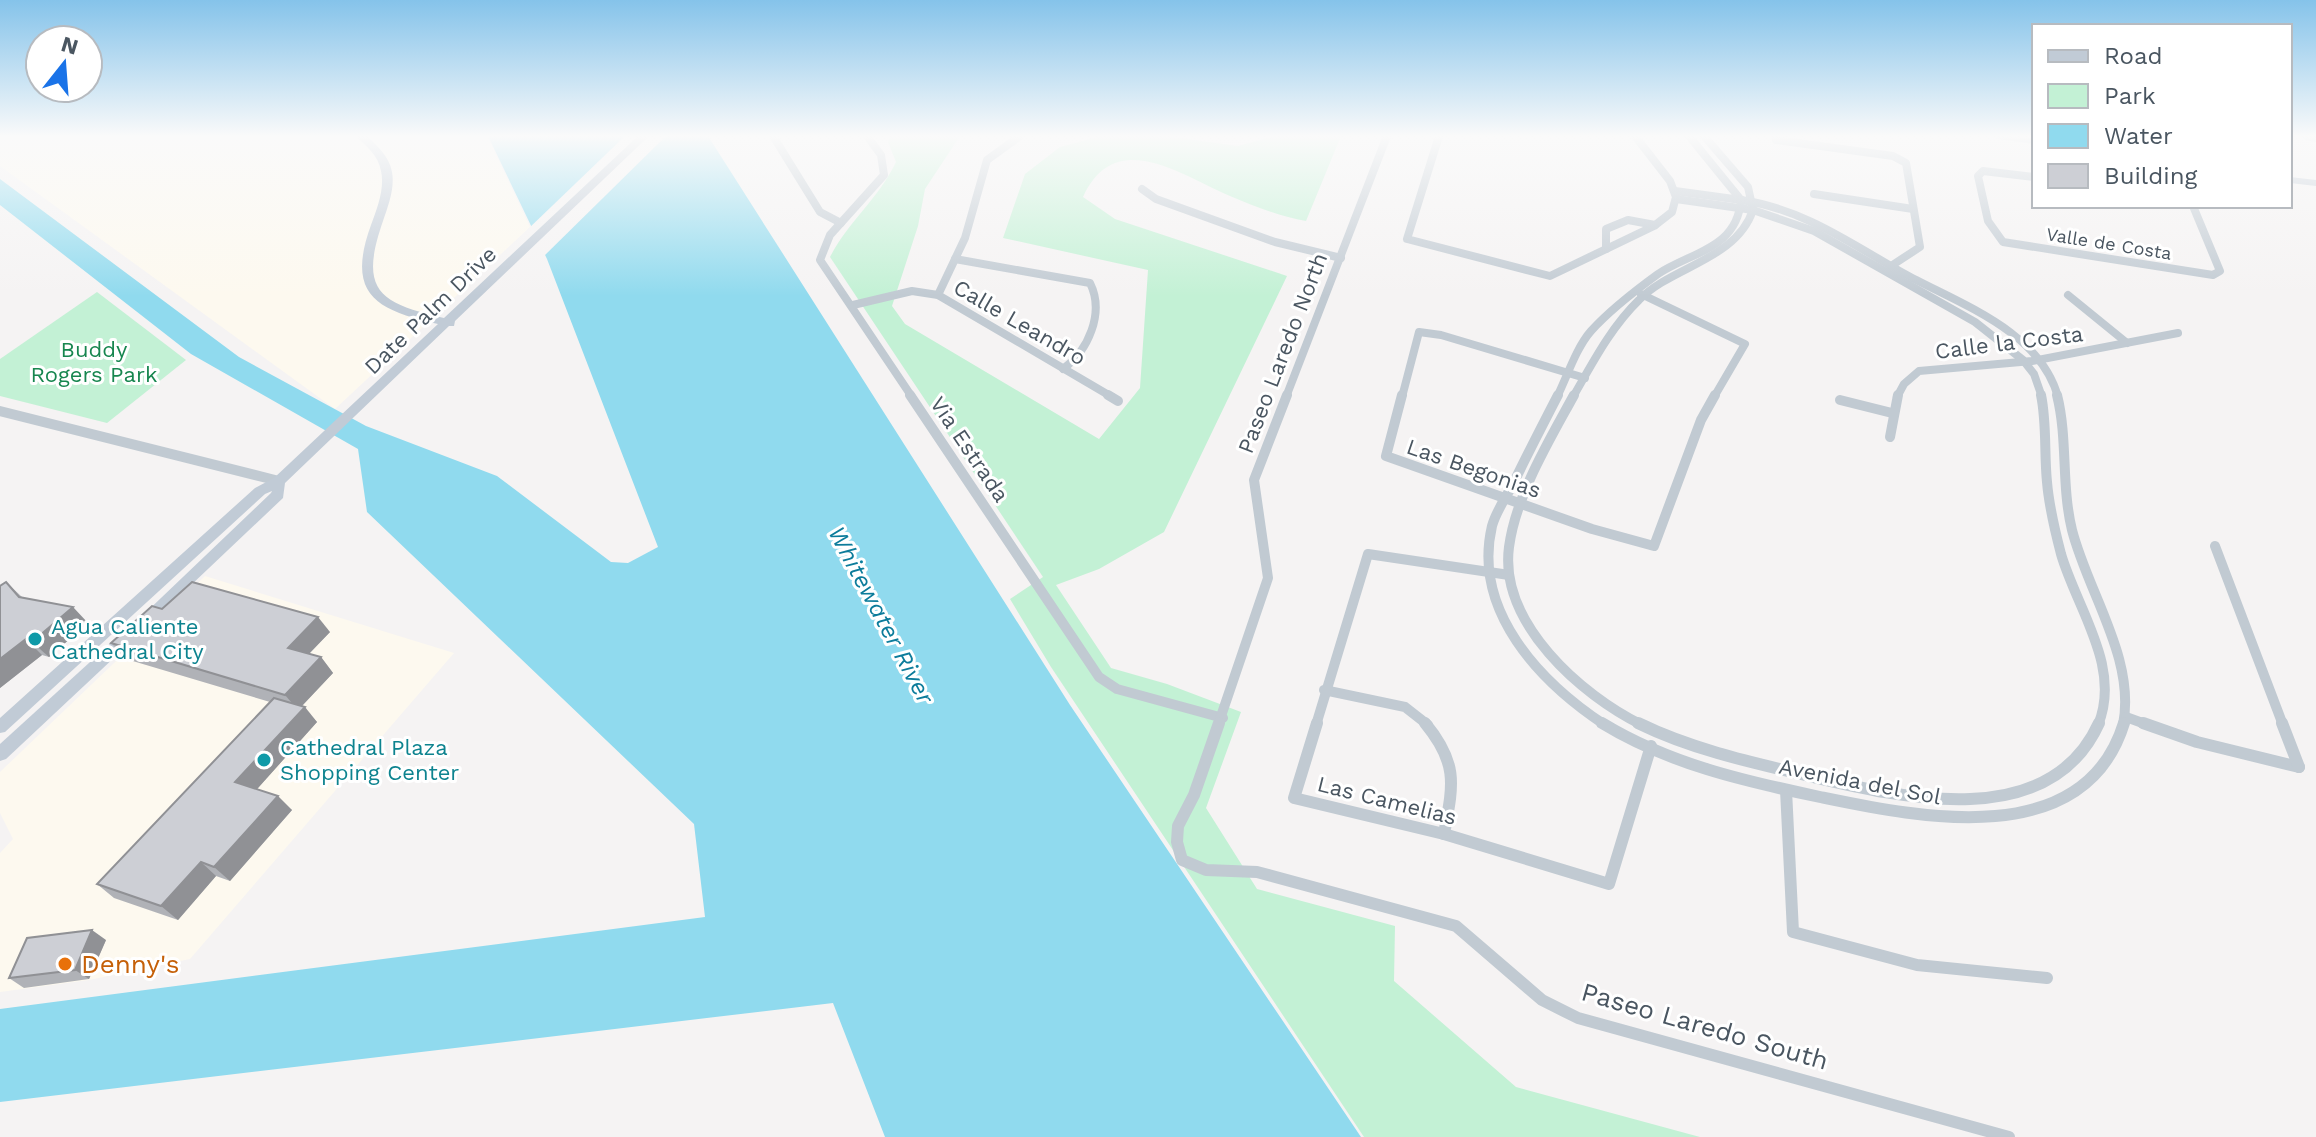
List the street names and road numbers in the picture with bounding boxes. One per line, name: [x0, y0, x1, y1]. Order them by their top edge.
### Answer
street label: Valle de Costa: [2045, 223, 2173, 264]
street label: Date Palm Drive: [359, 241, 501, 379]
street label: Paseo Laredo North: [1233, 249, 1332, 457]
street label: Calle Leandro: [949, 275, 1090, 370]
street label: Calle la Costa: [1934, 321, 2085, 364]
street label: Via Estrada: [925, 392, 1014, 507]
street label: Las Begonias: [1403, 434, 1544, 503]
street label: Avenida del Sol: [1777, 754, 1943, 810]
street label: Las Camelias: [1315, 771, 1459, 830]
street label: Paseo Laredo South: [1578, 976, 1832, 1076]

